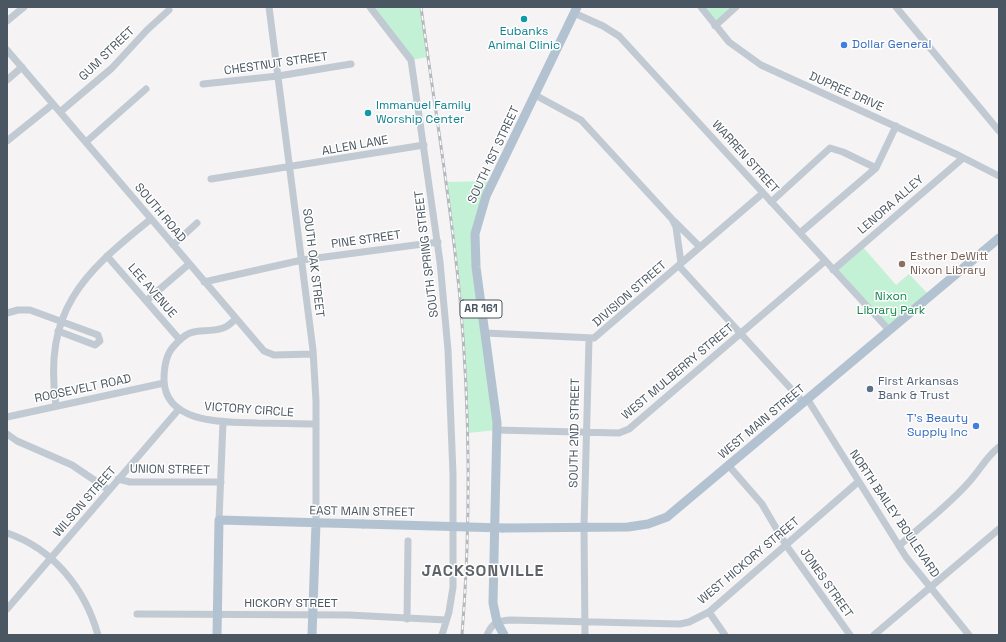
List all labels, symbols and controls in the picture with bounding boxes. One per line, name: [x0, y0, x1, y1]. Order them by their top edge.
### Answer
marker: Eubanks Animal Clinic: [519, 14, 529, 24]
street label: GUM STREET: [76, 24, 138, 84]
place label: Eubanks Animal Clinic: [488, 25, 560, 53]
place label: Dollar General: [852, 38, 931, 52]
marker: Dollar General: [839, 40, 849, 50]
street label: CHESTNUT STREET: [223, 50, 329, 78]
street label: DUPREE DRIVE: [807, 69, 885, 115]
place label: Immanuel Family Worship Center: [376, 99, 471, 127]
street label: SOUTH 1ST STREET: [465, 104, 523, 206]
marker: Immanuel Family Worship Center: [363, 108, 373, 118]
street label: WARREN STREET: [709, 118, 781, 196]
street label: ALLEN LANE: [321, 133, 389, 159]
street label: LENORA ALLEY: [855, 173, 927, 237]
street label: SOUTH ROAD: [131, 181, 189, 245]
street label: SOUTH SPRING STREET: [412, 190, 442, 318]
street label: SOUTH OAK STREET: [299, 208, 327, 318]
street label: PINE STREET: [330, 228, 402, 252]
place label: Esther DeWitt Nixon Library: [910, 250, 988, 278]
street label: DIVISION STREET: [590, 258, 670, 330]
marker: Esther DeWitt Nixon Library: [897, 259, 907, 269]
street label: LEE AVENUE: [125, 261, 179, 321]
park label: Nixon Library Park: [857, 290, 925, 318]
road number: AR 161: [460, 300, 502, 318]
street label: WEST MULBERRY STREET: [619, 321, 737, 423]
street label: ROOSEVELT ROAD: [33, 372, 133, 406]
place label: First Arkansas Bank & Trust: [878, 375, 959, 403]
street label: SOUTH 2ND STREET: [567, 378, 583, 488]
street label: WEST MAIN STREET: [716, 382, 808, 462]
marker: First Arkansas Bank & Trust: [865, 384, 875, 394]
street label: VICTORY CIRCLE: [204, 400, 294, 420]
place label: T's Beauty Supply Inc: [907, 412, 968, 440]
marker: T's Beauty Supply Inc: [971, 421, 981, 431]
street label: NORTH BAILEY BOULEVARD: [846, 448, 942, 580]
street label: UNION STREET: [130, 462, 210, 478]
street label: WILSON STREET: [50, 464, 120, 540]
street label: EAST MAIN STREET: [309, 504, 415, 520]
street label: WEST HICKORY STREET: [695, 514, 803, 608]
street label: JONES STREET: [796, 545, 856, 621]
district label: JACKSONVILLE: [422, 562, 544, 582]
street label: HICKORY STREET: [244, 597, 338, 611]

